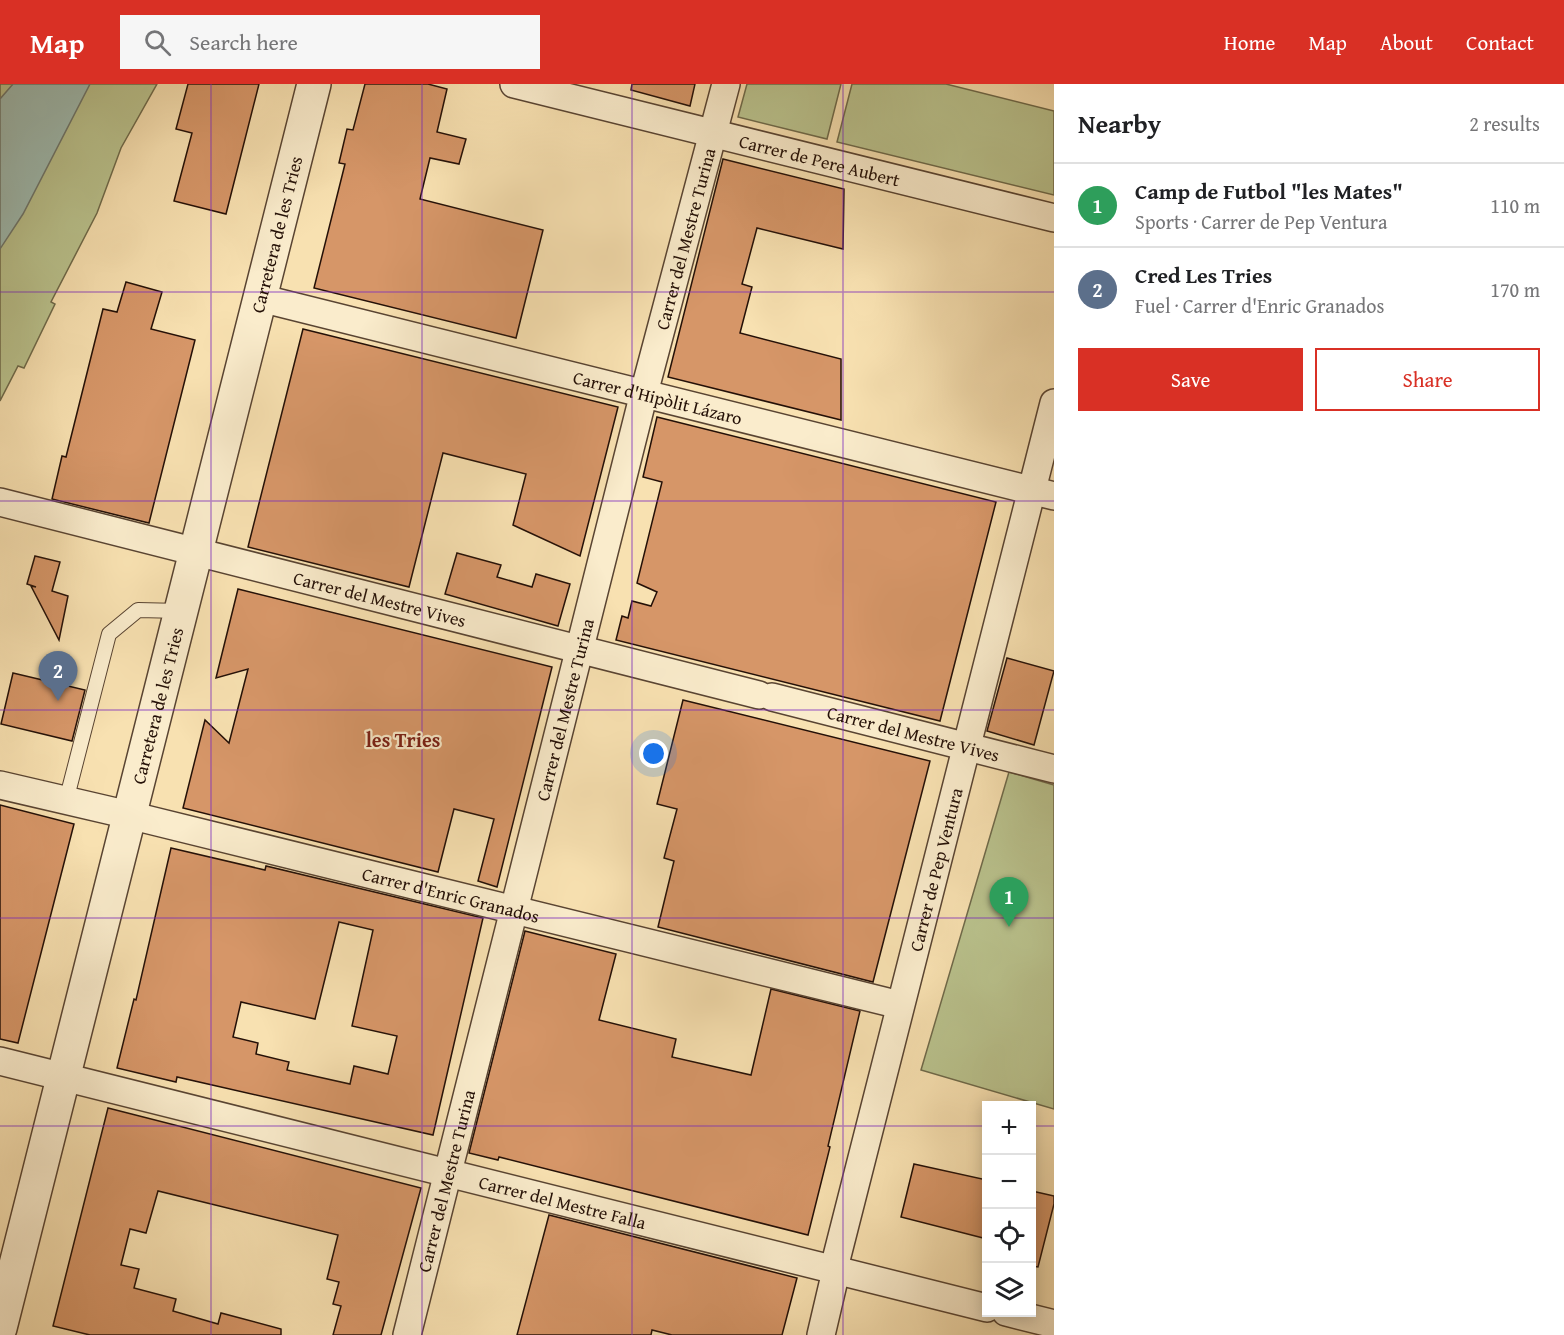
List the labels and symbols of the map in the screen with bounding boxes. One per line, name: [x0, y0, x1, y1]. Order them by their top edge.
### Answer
street label: Carrer de Pere Aubert: [737, 127, 904, 193]
street label: Carrer del Mestre Turina: [648, 144, 722, 333]
street label: Carretera de les Tries: [243, 153, 309, 316]
street label: Carrer d'Hipòlit Lázaro: [570, 363, 745, 431]
street label: Carrer del Mestre Vives: [291, 564, 469, 634]
street label: Carrer del Mestre Turina: [528, 615, 600, 804]
street label: Carretera de les Tries: [124, 624, 190, 787]
pin: 2: [38, 652, 78, 701]
street label: Carrer del Mestre Vives: [824, 698, 1003, 768]
district label: les Tries: [366, 725, 440, 754]
your location: [639, 739, 668, 768]
street label: Carrer de Pep Ventura: [902, 784, 969, 954]
street label: Carrer d'Enric Granados: [360, 860, 542, 929]
pin: 1: [990, 878, 1028, 927]
street label: Carrer del Mestre Turina: [410, 1086, 482, 1275]
street label: Carrer del Mestre Falla: [476, 1168, 650, 1236]

